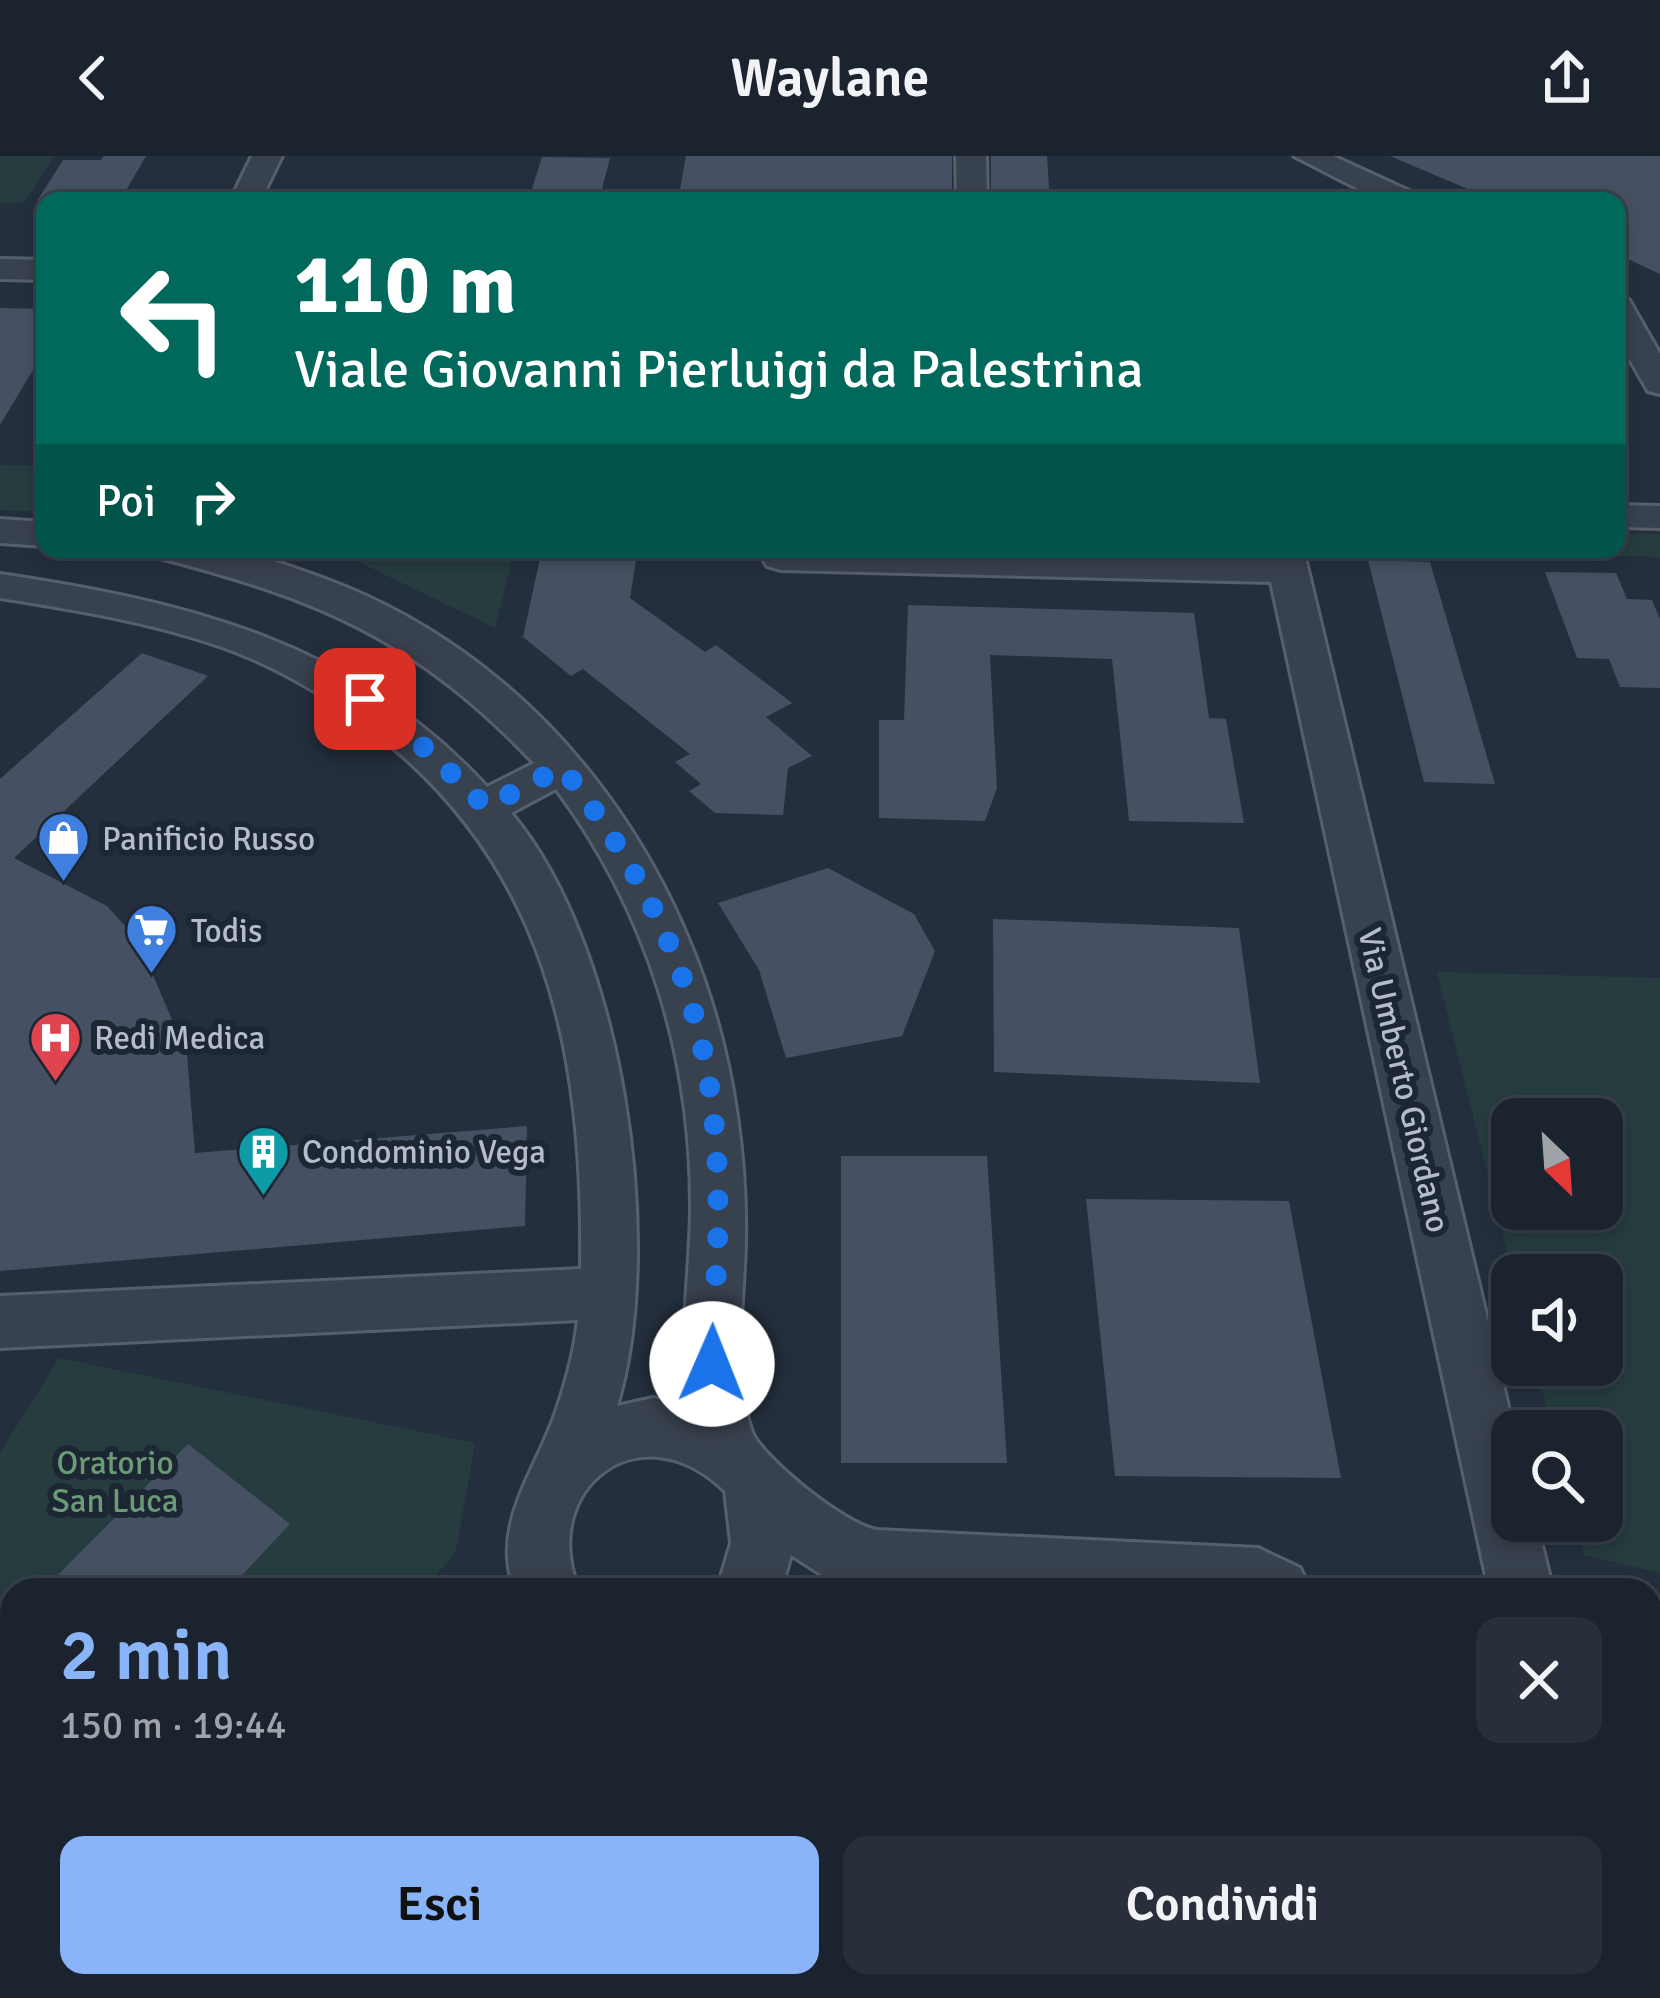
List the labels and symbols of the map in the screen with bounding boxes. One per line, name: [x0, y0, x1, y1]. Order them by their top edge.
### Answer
pin: [314, 648, 416, 750]
shop icon: Panificio Russo: [35, 810, 91, 884]
place label: Panificio Russo: [102, 819, 315, 860]
supermarket icon: Todis: [124, 902, 180, 976]
place label: Todis: [191, 911, 262, 952]
street label: Via Umberto Giordano: [1349, 924, 1459, 1237]
hospital icon: Redi Medica: [27, 1009, 83, 1083]
place label: Redi Medica: [94, 1018, 265, 1059]
north arrow: [1491, 1098, 1623, 1230]
building icon: Condominio Vega: [235, 1123, 291, 1197]
place label: Condominio Vega: [302, 1132, 546, 1173]
position arrow: [649, 1301, 775, 1427]
park label: Oratorio San Luca: [51, 1443, 179, 1522]

